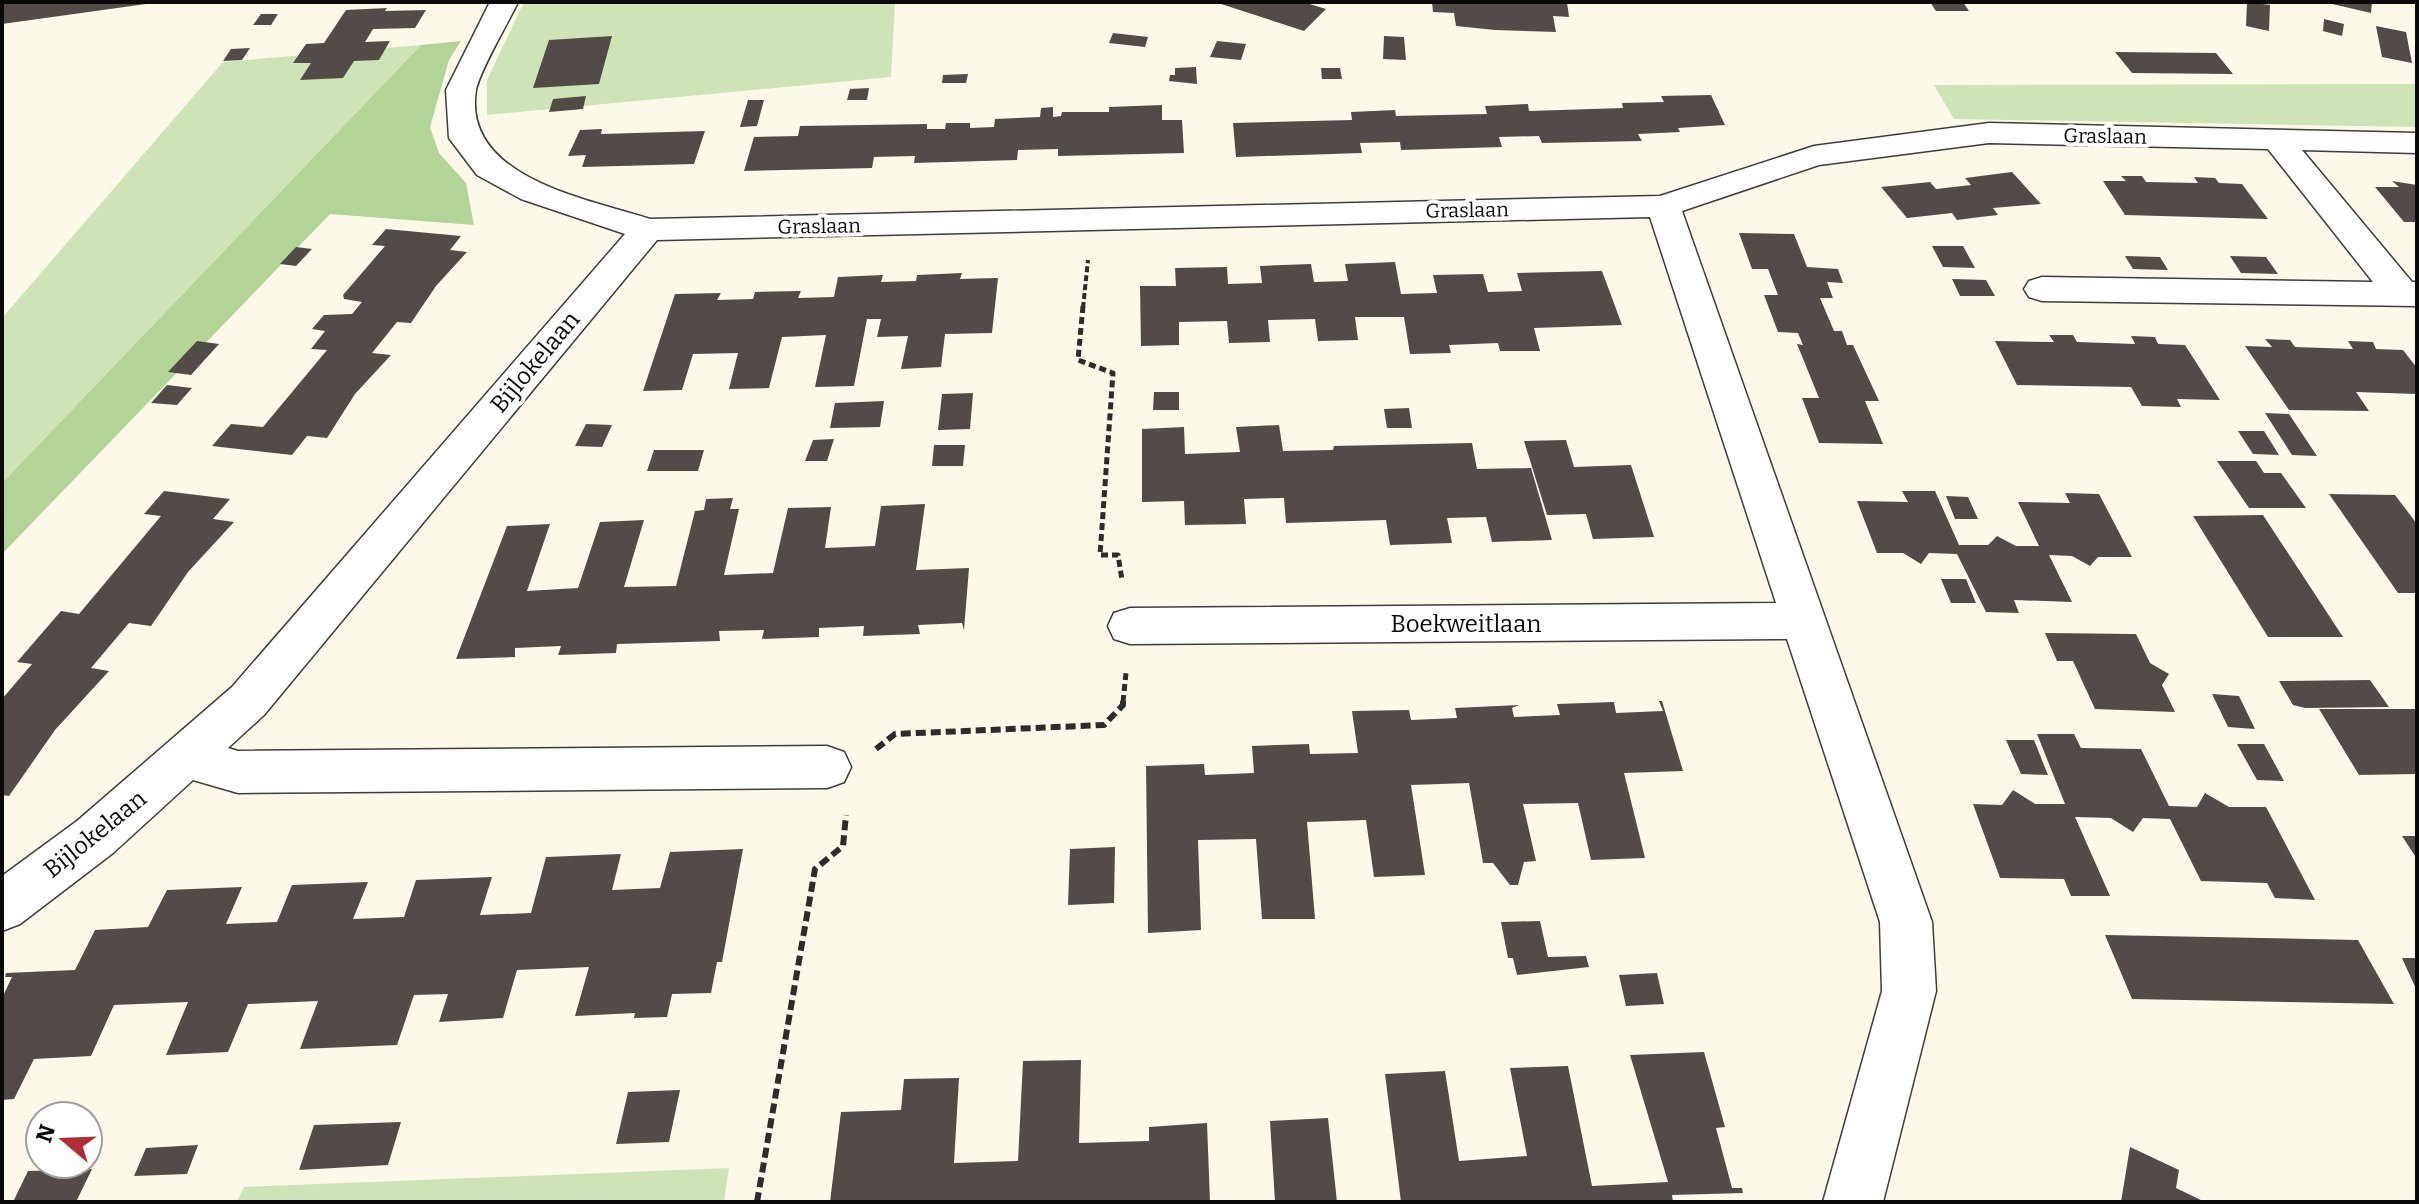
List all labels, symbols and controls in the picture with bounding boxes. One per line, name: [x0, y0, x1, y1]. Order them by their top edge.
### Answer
street label: Graslaan: [2063, 123, 2147, 149]
street label: Graslaan: [1425, 197, 1509, 223]
street label: Graslaan: [777, 213, 861, 239]
street label: Bijlokelaan: [485, 306, 585, 418]
street label: Boekweitlaan: [1391, 610, 1541, 638]
street label: Bijlokelaan: [38, 784, 152, 884]
north arrow: [24, 1100, 104, 1180]
text: N: [30, 1121, 61, 1146]

